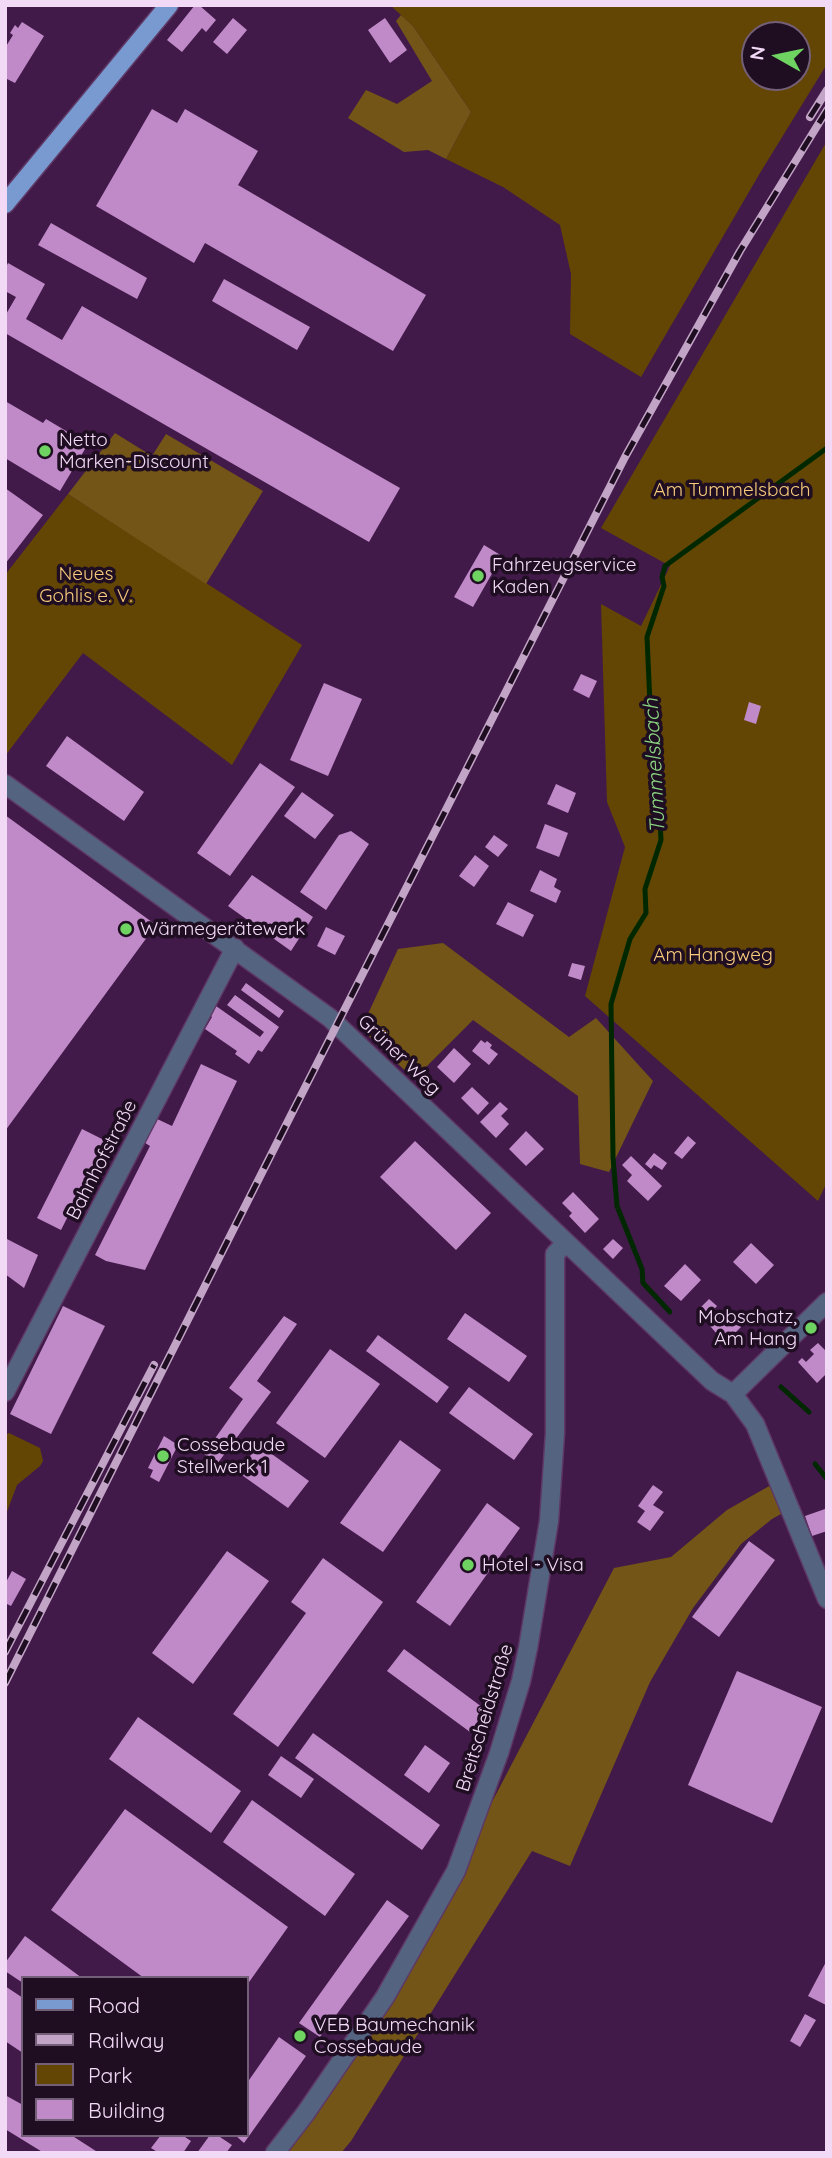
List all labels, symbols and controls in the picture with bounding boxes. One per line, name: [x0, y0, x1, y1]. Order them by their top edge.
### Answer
north arrow: [741, 21, 811, 91]
text: N: [744, 44, 770, 62]
place label: Netto Marken-Discount: [59, 429, 209, 473]
marker: Netto Marken-Discount: [37, 443, 53, 459]
park label: Am Tummelsbach: [653, 479, 811, 501]
place label: Fahrzeugservice Kaden: [492, 554, 637, 598]
park label: Neues Gohlis e. V.: [39, 563, 133, 607]
marker: Fahrzeugservice Kaden: [470, 568, 486, 584]
water label: Tummelsbach: [639, 698, 671, 834]
place label: Wärmegerätewerk: [140, 918, 305, 940]
marker: Wärmegerätewerk: [118, 921, 134, 937]
park label: Am Hangweg: [653, 944, 773, 966]
street label: Grüner Weg: [353, 1010, 445, 1100]
street label: Bahnhofstraße: [62, 1096, 142, 1224]
place label: Mobschatz, Am Hang: [698, 1306, 797, 1350]
marker: Mobschatz, Am Hang: [803, 1320, 819, 1336]
place label: Cossebaude Stellwerk 1: [177, 1434, 285, 1478]
marker: Cossebaude Stellwerk 1: [155, 1448, 171, 1464]
place label: Hotel - Visa: [482, 1554, 584, 1576]
marker: Hotel - Visa: [460, 1557, 476, 1573]
street label: Breitscheidstraße: [452, 1642, 518, 1794]
legend: [21, 1976, 248, 2137]
text: Road: [88, 1992, 140, 2018]
place label: VEB Baumechanik Cossebaude: [314, 2014, 475, 2058]
text: Railway: [88, 2027, 164, 2053]
marker: VEB Baumechanik Cossebaude: [292, 2028, 308, 2044]
text: Park: [88, 2062, 132, 2088]
text: Building: [88, 2097, 165, 2123]

